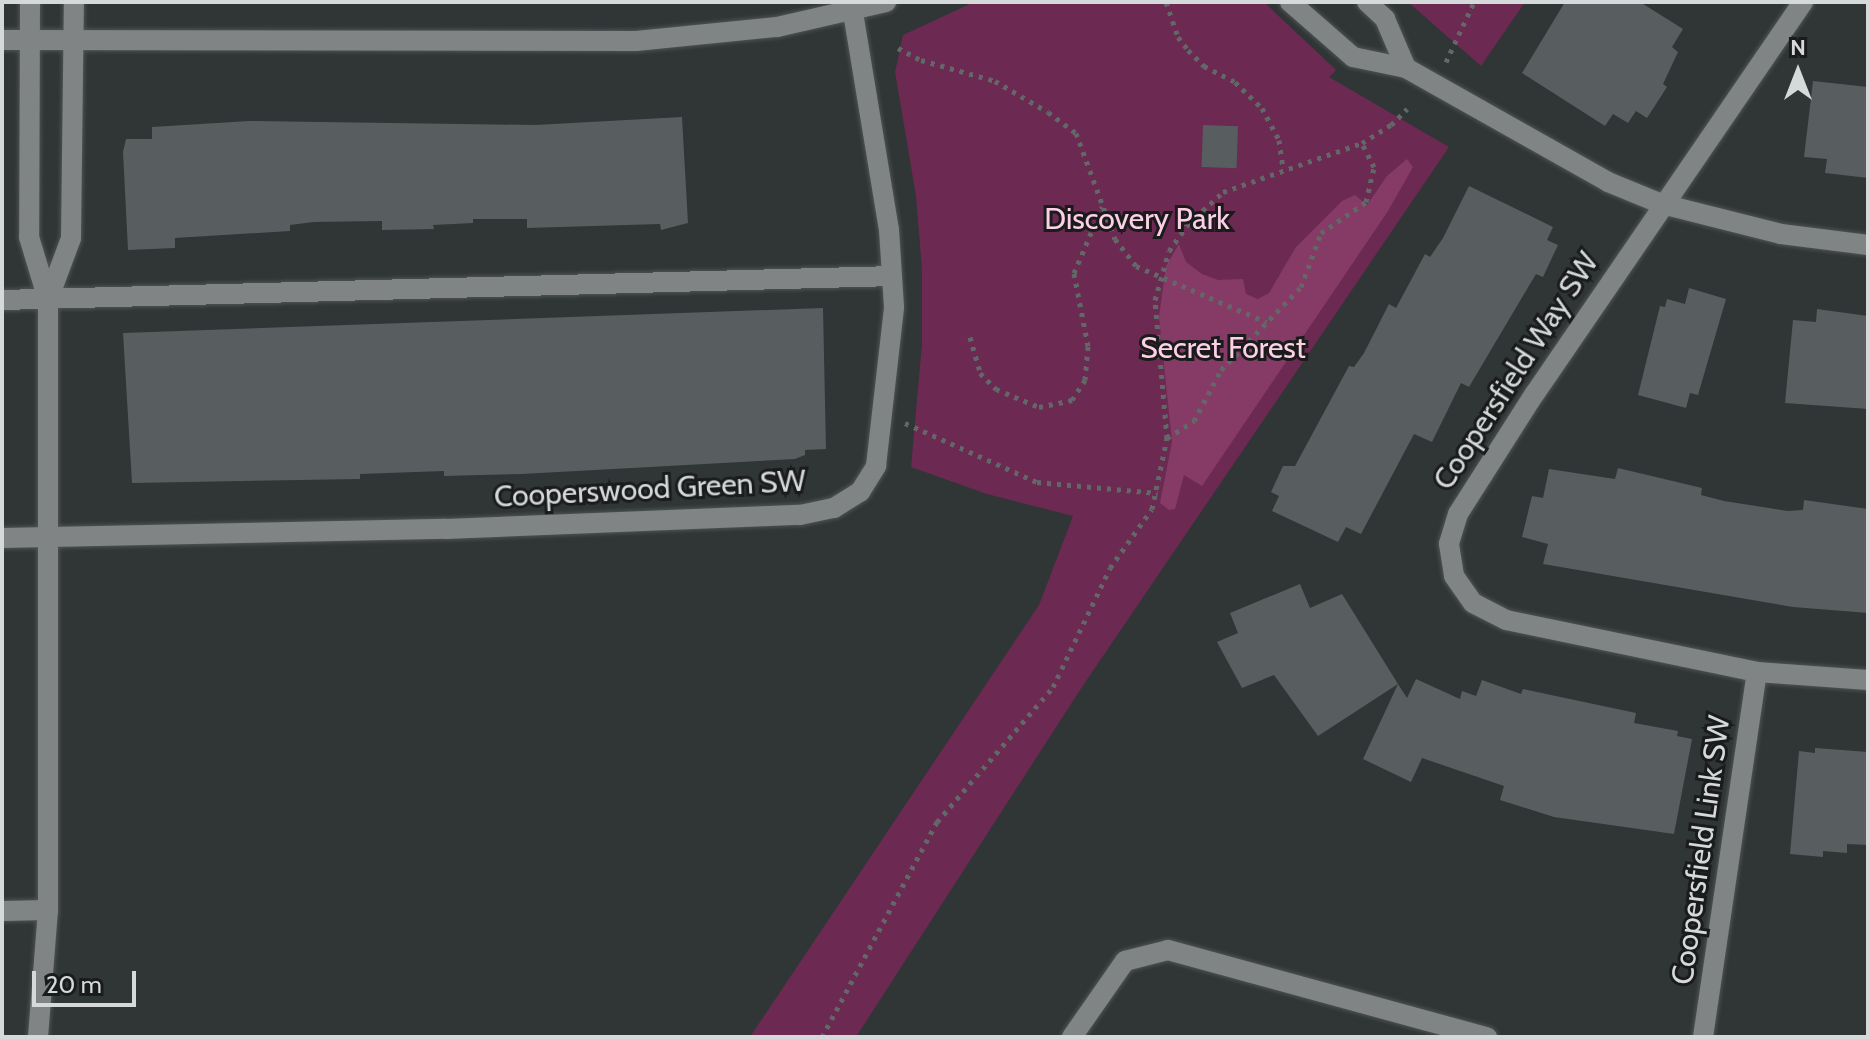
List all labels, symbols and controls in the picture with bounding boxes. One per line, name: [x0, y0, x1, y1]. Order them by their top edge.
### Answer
north arrow: [1758, 32, 1838, 112]
text: N: [1790, 34, 1806, 61]
park label: Discovery Park: [1044, 201, 1230, 237]
street label: Coopersfield Way SW: [1426, 246, 1606, 496]
park label: Secret Forest: [1140, 330, 1306, 366]
street label: Cooperswood Green SW: [493, 463, 807, 515]
street label: Coopersfield Link SW: [1664, 713, 1738, 987]
scale bar: [36, 955, 140, 1005]
text: 20 m: [46, 970, 102, 999]

